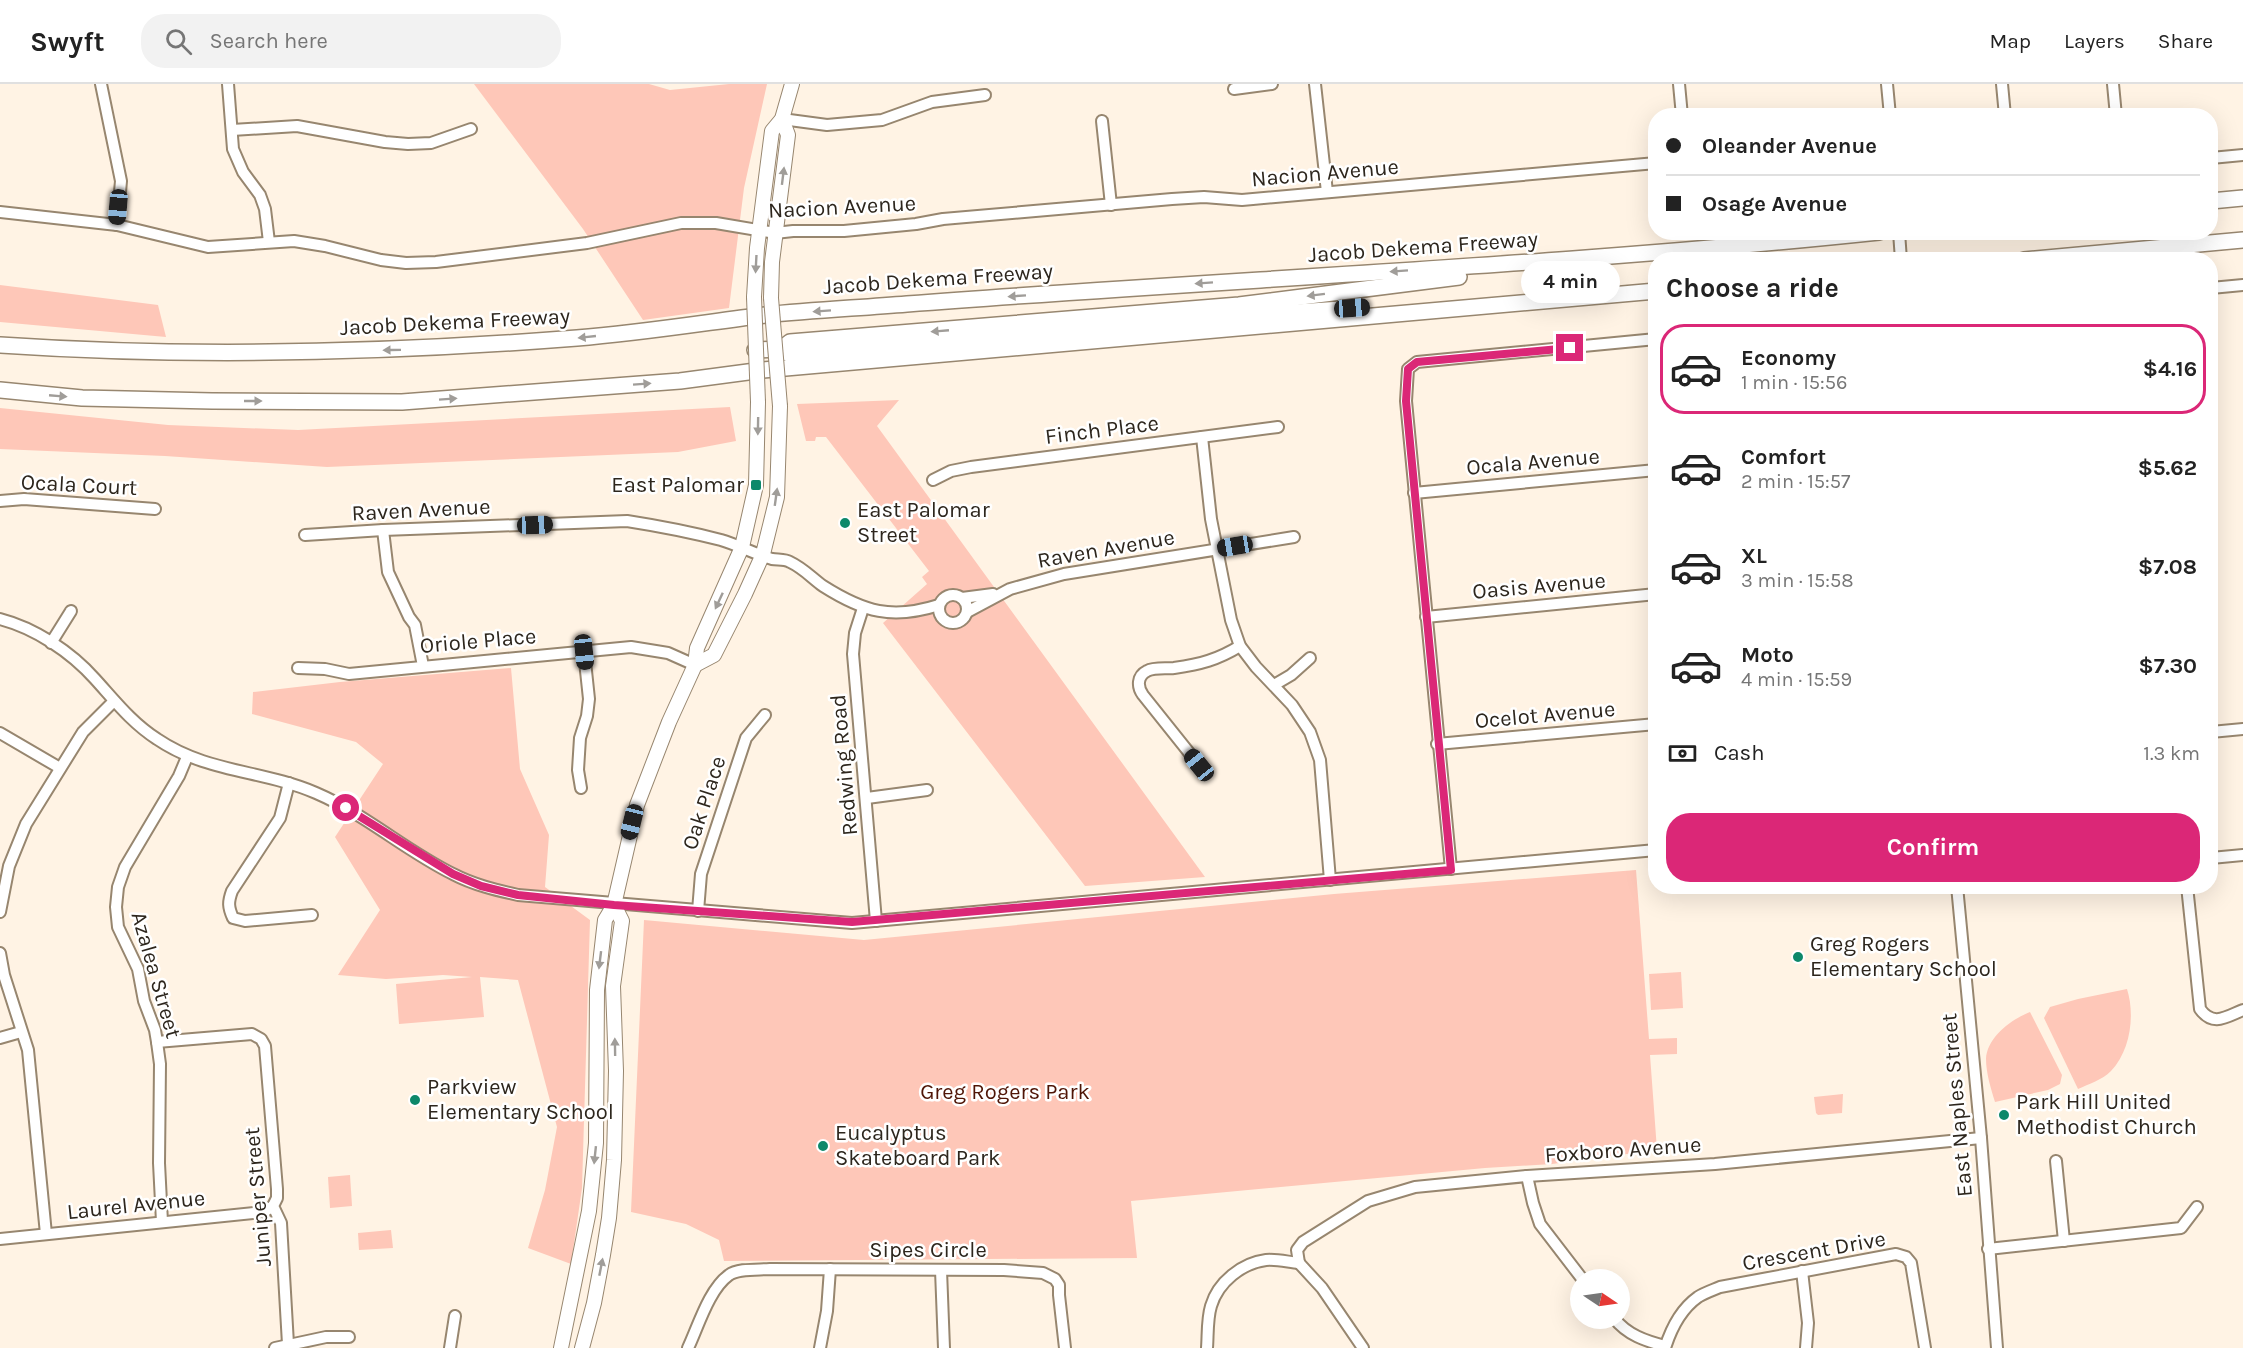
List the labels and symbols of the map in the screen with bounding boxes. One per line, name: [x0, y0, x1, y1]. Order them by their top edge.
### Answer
street label: Nacion Avenue: [1250, 154, 1400, 192]
one-way arrow: [778, 166, 787, 185]
car: [107, 188, 129, 226]
street label: Nacion Avenue: [767, 190, 917, 224]
street label: Jacob Dekema Freeway: [1307, 226, 1539, 268]
one-way arrow: [751, 254, 760, 273]
street label: Jacob Dekema Freeway: [822, 258, 1054, 300]
callout: 4 min: [1520, 261, 1620, 303]
one-way arrow: [1389, 266, 1408, 276]
one-way arrow: [1194, 279, 1213, 288]
one-way arrow: [1307, 290, 1326, 299]
one-way arrow: [1007, 291, 1026, 301]
car: [1333, 298, 1371, 318]
street label: Jacob Dekema Freeway: [339, 303, 571, 341]
one-way arrow: [813, 306, 832, 316]
one-way arrow: [931, 326, 950, 336]
one-way arrow: [577, 332, 596, 342]
route end: [1556, 334, 1583, 361]
one-way arrow: [383, 345, 402, 354]
one-way arrow: [633, 380, 652, 389]
one-way arrow: [49, 391, 68, 401]
one-way arrow: [438, 394, 457, 403]
one-way arrow: [244, 396, 263, 406]
street label: Finch Place: [1044, 410, 1160, 450]
one-way arrow: [753, 416, 763, 435]
street label: Ocala Avenue: [1465, 443, 1601, 481]
street label: Ocala Court: [20, 469, 138, 501]
place label: East Palomar: [611, 472, 744, 498]
marker: East Palomar: [749, 478, 763, 492]
one-way arrow: [772, 487, 781, 506]
street label: Raven Avenue: [351, 493, 491, 527]
place label: East Palomar Street: [857, 497, 990, 548]
car: [517, 515, 553, 535]
marker: East Palomar Street: [838, 516, 852, 530]
street label: Raven Avenue: [1035, 524, 1177, 574]
car: [1216, 534, 1254, 558]
street label: Oasis Avenue: [1471, 567, 1607, 605]
one-way arrow: [714, 592, 723, 609]
street label: Oriole Place: [419, 623, 537, 659]
car: [573, 633, 595, 671]
street label: Redwing Road: [825, 693, 863, 837]
street label: Ocelot Avenue: [1474, 696, 1616, 734]
car: [1181, 745, 1217, 785]
street label: Oak Place: [677, 753, 731, 853]
route start: [332, 794, 359, 821]
car: [619, 802, 645, 842]
street label: Azalea Street: [126, 909, 186, 1041]
place label: Greg Rogers Elementary School: [1810, 931, 1997, 982]
marker: Greg Rogers Elementary School: [1791, 950, 1805, 964]
one-way arrow: [595, 951, 605, 970]
street label: East Naples Street: [1936, 1012, 1978, 1198]
one-way arrow: [610, 1038, 620, 1057]
place label: Parkview Elementary School: [427, 1074, 614, 1125]
park label: Greg Rogers Park: [920, 1079, 1090, 1105]
place label: Park Hill United Methodist Church: [2016, 1089, 2197, 1140]
marker: Parkview Elementary School: [408, 1093, 422, 1107]
marker: Park Hill United Methodist Church: [1997, 1108, 2011, 1122]
place label: Eucalyptus Skateboard Park: [835, 1120, 1000, 1171]
street label: Juniper Street: [239, 1126, 277, 1268]
street label: Foxboro Avenue: [1544, 1132, 1702, 1168]
marker: Eucalyptus Skateboard Park: [816, 1139, 830, 1153]
one-way arrow: [590, 1146, 600, 1165]
street label: Laurel Avenue: [66, 1185, 206, 1225]
street label: Crescent Drive: [1740, 1226, 1888, 1276]
street label: Sipes Circle: [869, 1237, 987, 1263]
one-way arrow: [597, 1257, 606, 1276]
north arrow: [1570, 1269, 1630, 1329]

